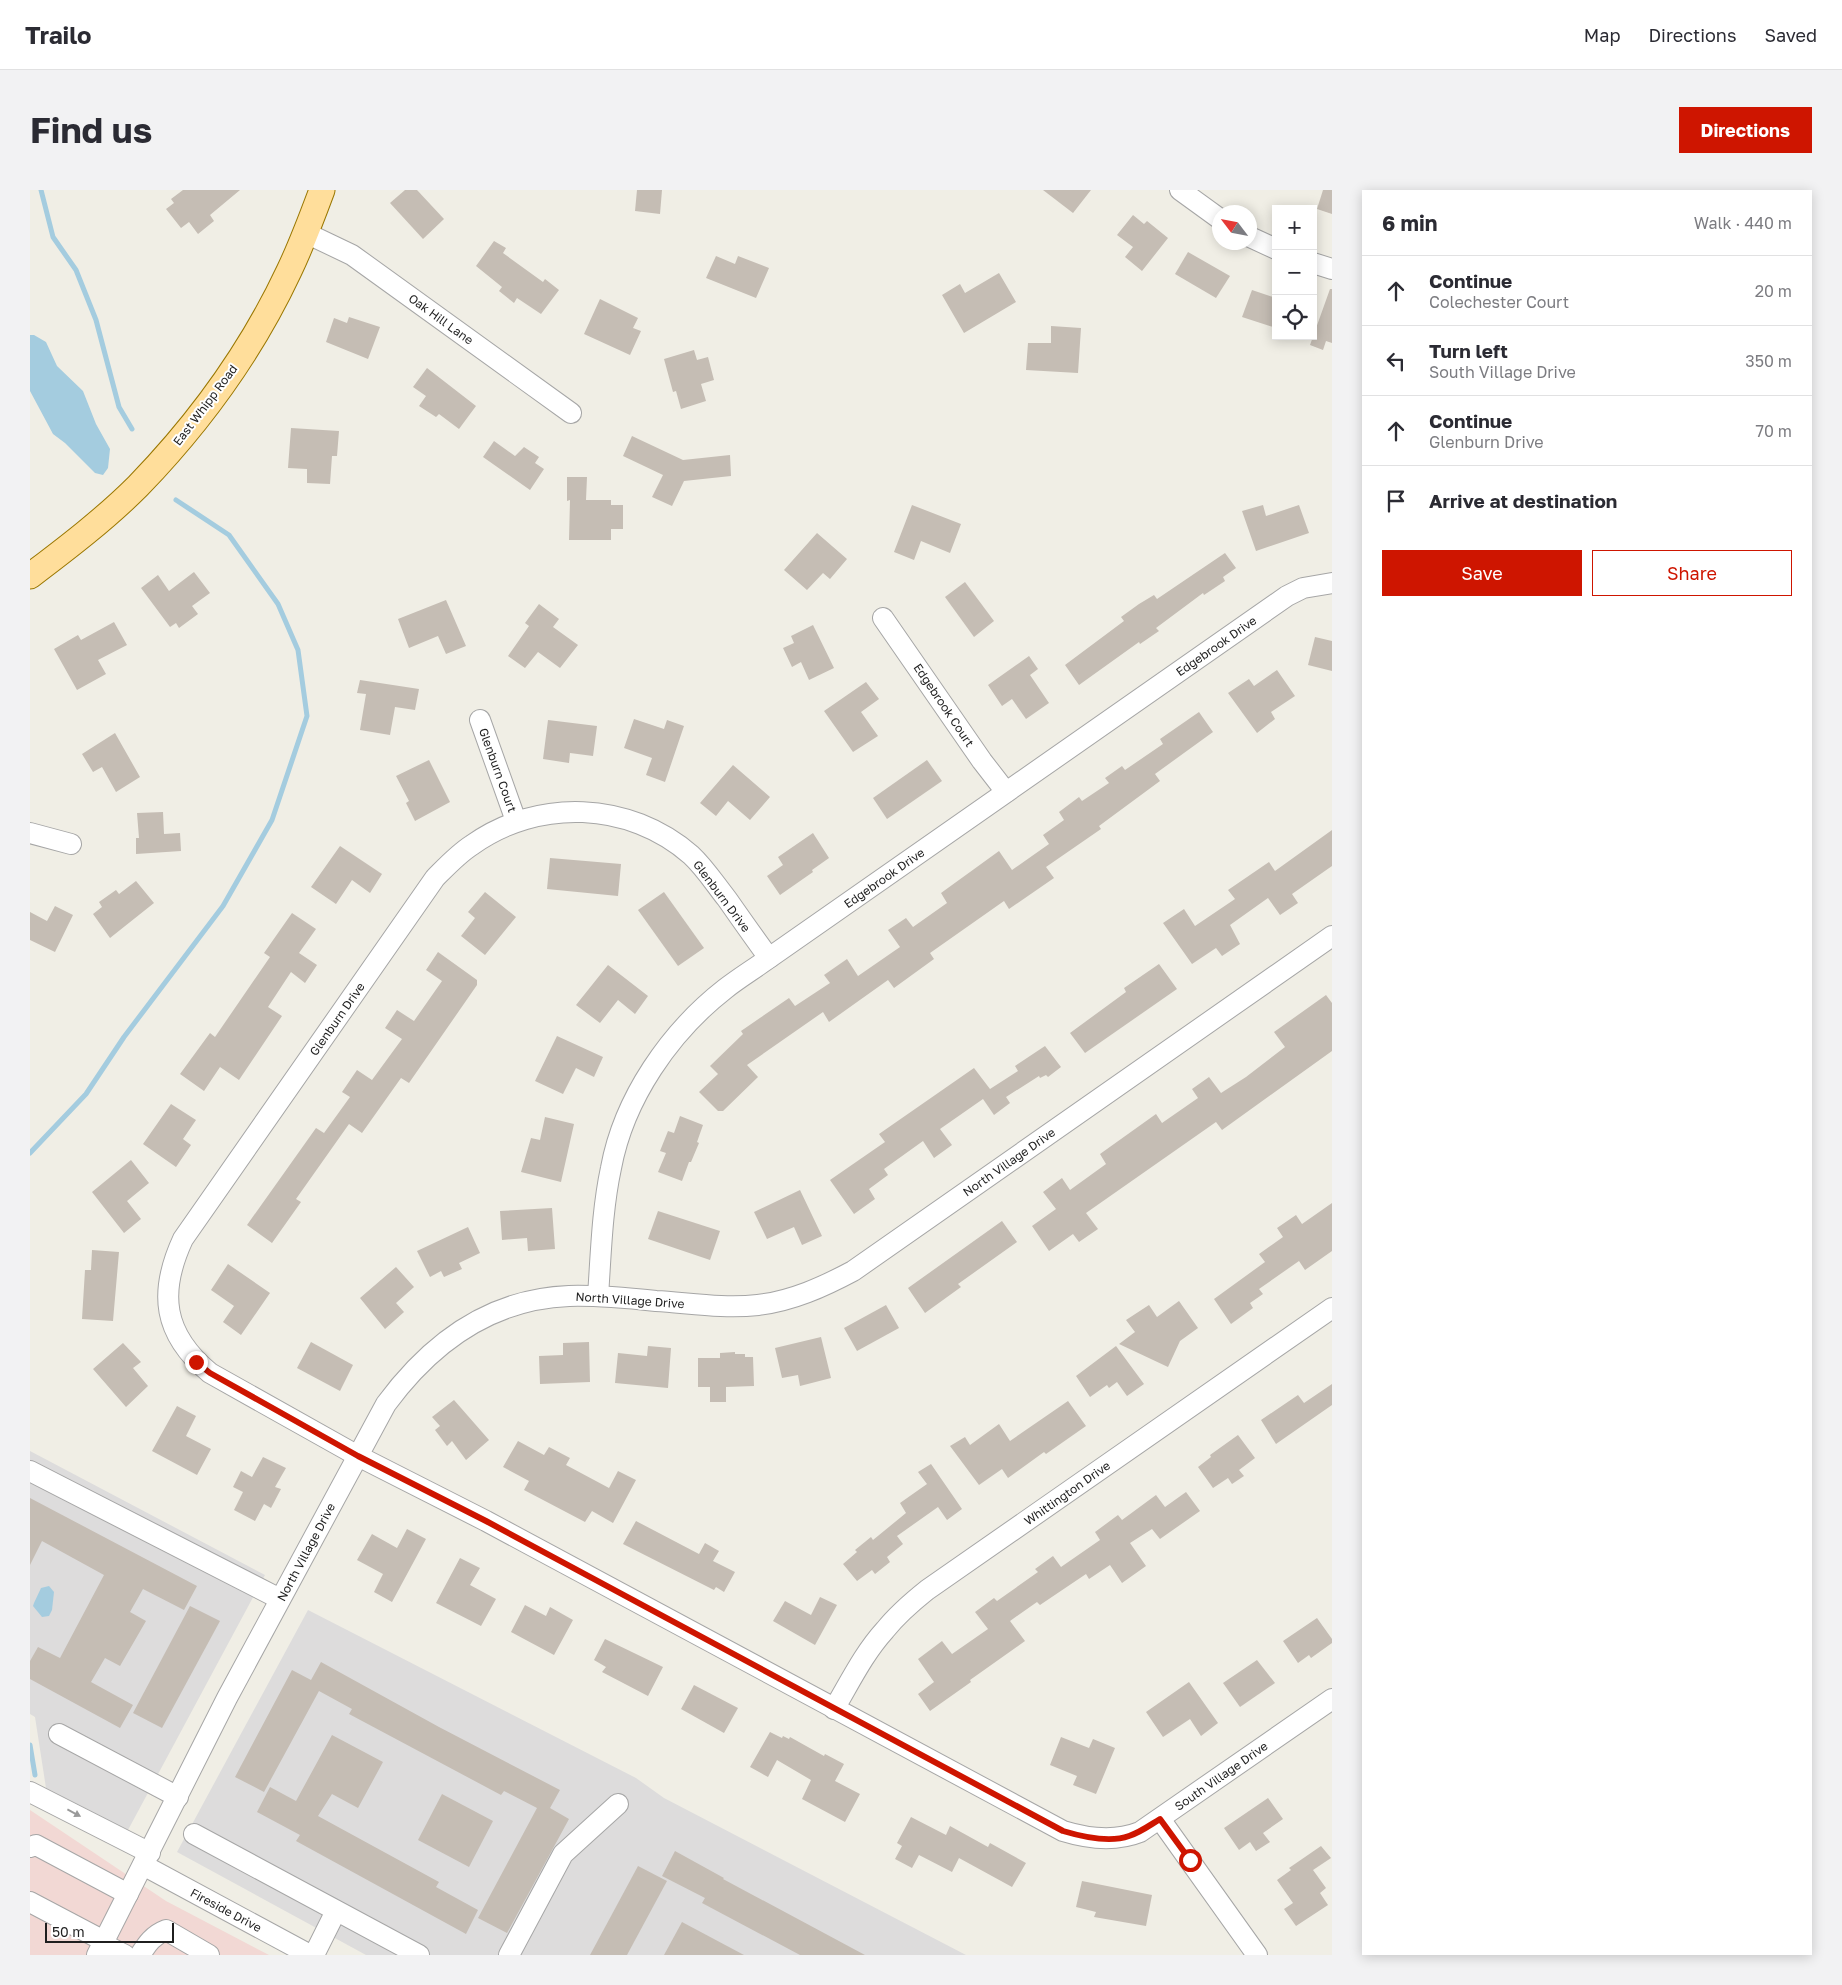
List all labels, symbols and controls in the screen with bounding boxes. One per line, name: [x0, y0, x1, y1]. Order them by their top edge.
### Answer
text: Trailo: [25, 20, 91, 49]
text: Map: [1584, 24, 1620, 46]
text: Directions: [1648, 24, 1736, 46]
text: Saved: [1764, 24, 1817, 46]
button: Directions: [1679, 107, 1812, 153]
text: Find us: [30, 109, 152, 151]
north arrow: [1212, 205, 1257, 250]
map controls: [1272, 205, 1317, 340]
button: +: [1272, 205, 1317, 250]
text: 6 min: [1382, 210, 1437, 236]
text: Walk · 440 m: [1694, 213, 1792, 233]
button: −: [1272, 250, 1317, 295]
text: Continue: [1429, 269, 1512, 292]
icon: ahead: [1382, 277, 1410, 305]
text: 20 m: [1755, 281, 1792, 301]
street label: Oak Hill Lane: [406, 290, 476, 348]
text: Colechester Court: [1429, 292, 1569, 312]
button: locate: [1272, 295, 1317, 340]
text: Turn left: [1429, 339, 1508, 362]
icon: left: [1382, 347, 1410, 375]
text: 350 m: [1745, 351, 1792, 371]
street label: East Whipp Road: [170, 362, 240, 448]
text: South Village Drive: [1429, 362, 1576, 382]
text: Continue: [1429, 409, 1512, 432]
icon: ahead: [1382, 417, 1410, 445]
text: 70 m: [1755, 421, 1792, 441]
text: Glenburn Drive: [1429, 432, 1544, 452]
icon: arrive: [1382, 487, 1410, 515]
text: Arrive at destination: [1429, 489, 1617, 512]
button: Save: [1382, 550, 1582, 596]
button: Share: [1592, 550, 1792, 596]
street label: Edgebrook Drive: [1173, 613, 1259, 679]
street label: Edgebrook Court: [911, 660, 978, 750]
street label: Glenburn Court: [476, 726, 520, 814]
street label: Edgebrook Drive: [841, 845, 927, 911]
street label: Glenburn Drive: [690, 857, 754, 935]
street label: Glenburn Drive: [306, 979, 368, 1059]
street label: North Village Drive: [960, 1125, 1058, 1199]
street label: North Village Drive: [575, 1289, 685, 1311]
route end: [185, 1351, 208, 1374]
street label: Whittington Drive: [1021, 1458, 1113, 1528]
street label: North Village Drive: [274, 1500, 338, 1604]
street label: South Village Drive: [1172, 1738, 1270, 1814]
one-way arrow: [66, 1809, 81, 1817]
route start: [1179, 1849, 1202, 1872]
street label: Fireside Drive: [188, 1885, 264, 1935]
scale bar: [45, 1920, 174, 1943]
text: 50 m: [52, 1923, 85, 1940]

